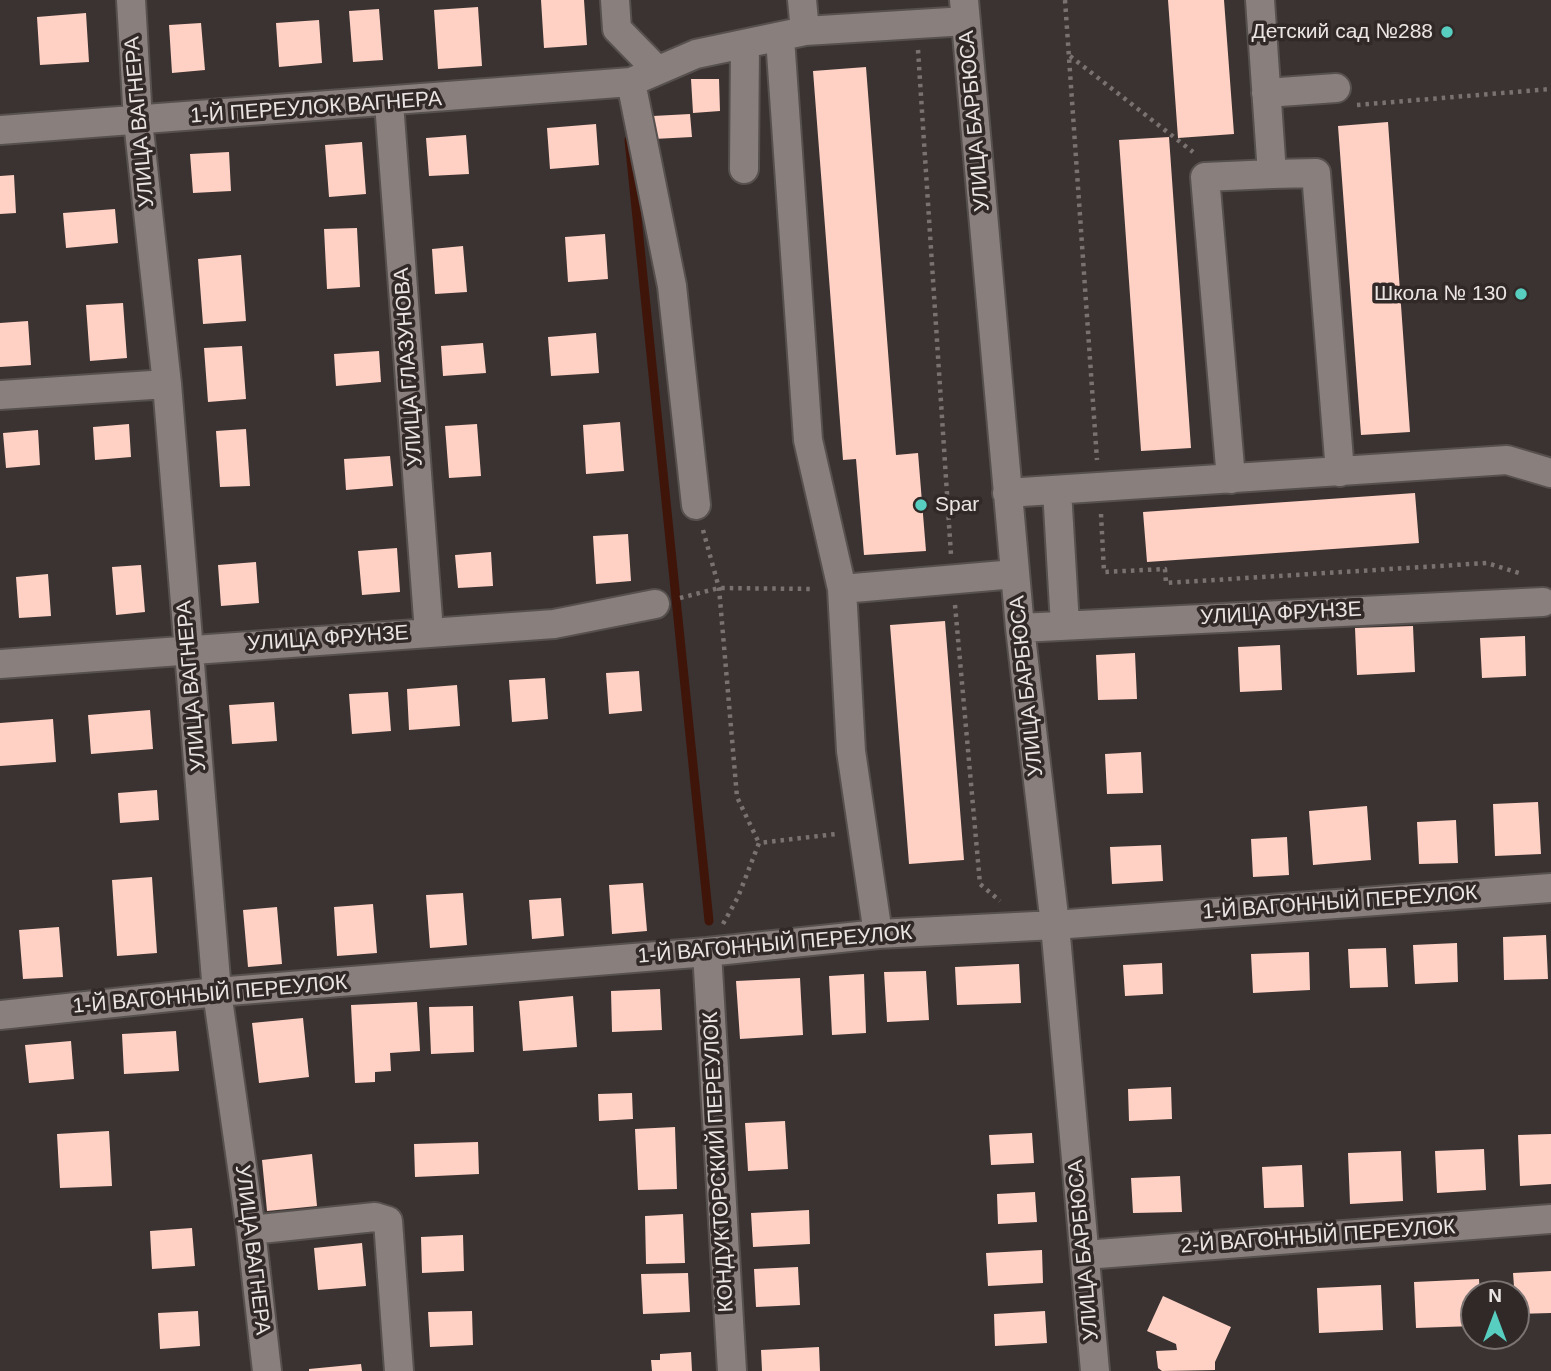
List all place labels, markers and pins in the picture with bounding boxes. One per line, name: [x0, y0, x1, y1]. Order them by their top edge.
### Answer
place label: Детский сад №288: [1252, 19, 1433, 45]
marker: Детский сад №288: [1439, 24, 1455, 40]
place label: Школа № 130: [1374, 281, 1507, 307]
marker: Школа № 130: [1513, 286, 1529, 302]
place label: Spar: [935, 492, 979, 518]
marker: Spar: [913, 497, 929, 513]

